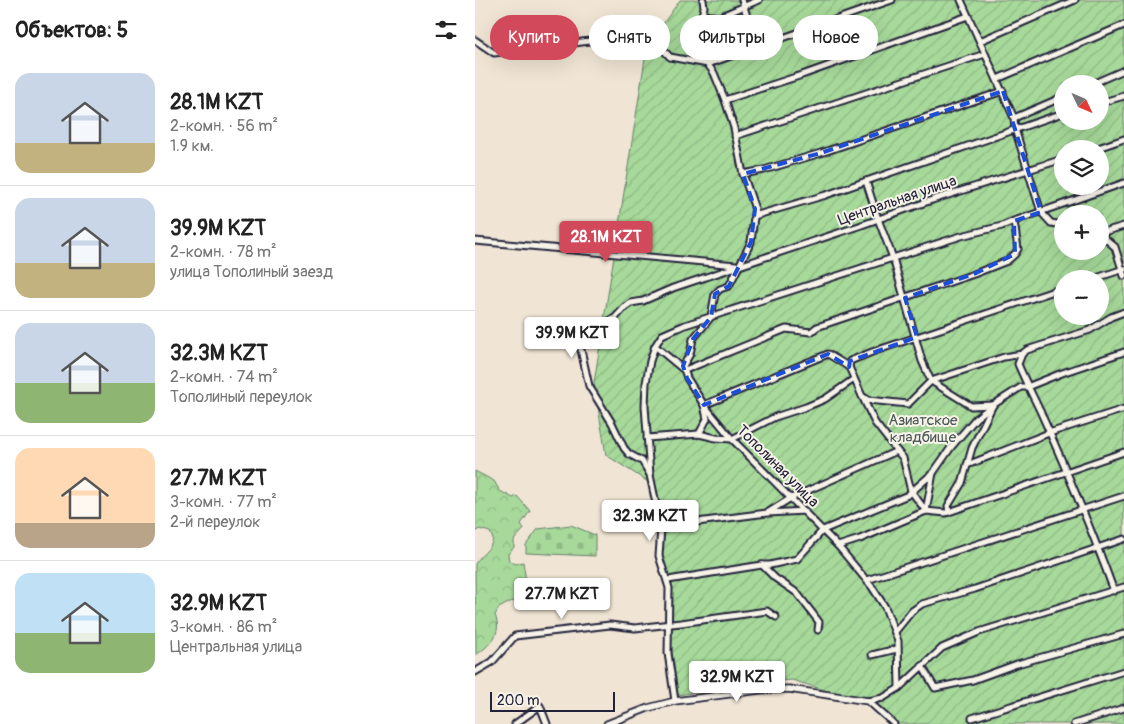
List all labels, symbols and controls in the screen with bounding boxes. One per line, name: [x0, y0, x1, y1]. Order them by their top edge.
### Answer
chip: Купить: [490, 15, 579, 60]
chip: Снять: [589, 15, 670, 60]
chip: Фильтры: [680, 15, 783, 60]
chip: Новое: [793, 15, 878, 60]
icon: filters: [432, 16, 460, 44]
text: Объектов: 5: [15, 17, 128, 44]
north arrow: [1054, 75, 1109, 130]
map controls: [1054, 75, 1109, 325]
text: 28.1M KZT: [170, 89, 263, 116]
icon: home: [55, 93, 115, 153]
text: 2-комн. · 56 m²: [170, 116, 278, 136]
text: 1.9 км.: [170, 136, 214, 156]
button: layers: [1054, 140, 1109, 195]
street label: Центральная улица: [835, 171, 959, 230]
button: +: [1054, 205, 1109, 260]
text: 39.9M KZT: [170, 215, 266, 242]
icon: home: [55, 218, 115, 278]
pin: 28.1M KZT: [549, 220, 663, 263]
text: 28.1M KZT: [570, 227, 642, 247]
text: 2-комн. · 78 m²: [170, 242, 276, 262]
text: улица Тополиный заезд: [170, 262, 333, 282]
button: −: [1054, 270, 1109, 325]
pin: 39.9M KZT: [515, 316, 629, 359]
text: 39.9M KZT: [535, 323, 609, 343]
text: 32.3M KZT: [170, 340, 268, 367]
icon: home: [55, 343, 115, 403]
text: 2-комн. · 74 m²: [170, 367, 278, 387]
text: Тополиный переулок: [170, 387, 313, 407]
park label: Азиатское кладбище: [889, 411, 958, 447]
street label: Тополиная улица: [732, 421, 823, 512]
text: 27.7M KZT: [170, 465, 267, 492]
icon: home: [55, 468, 115, 528]
text: 3-комн. · 77 m²: [170, 492, 277, 512]
pin: 32.3M KZT: [593, 500, 707, 542]
text: 32.3M KZT: [613, 506, 687, 526]
text: 2-й переулок: [170, 512, 260, 532]
pin: 27.7M KZT: [505, 578, 619, 620]
text: 27.7M KZT: [525, 584, 599, 604]
text: 32.9M KZT: [170, 590, 267, 617]
icon: home: [55, 593, 115, 653]
text: 3-комн. · 86 m²: [170, 617, 277, 637]
text: Центральная улица: [170, 637, 302, 657]
pin: 32.9M KZT: [680, 660, 794, 703]
text: 32.9M KZT: [700, 667, 774, 687]
scale bar: [490, 689, 615, 712]
text: 200 m: [497, 692, 539, 709]

